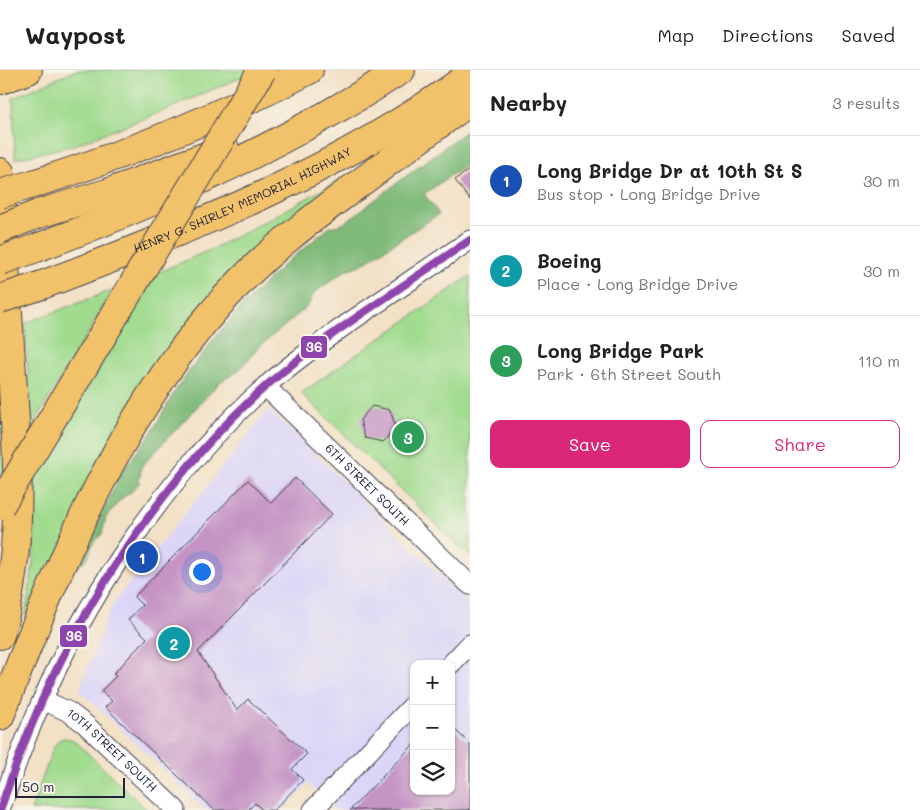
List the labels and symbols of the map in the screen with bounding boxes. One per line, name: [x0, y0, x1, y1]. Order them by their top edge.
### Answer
street label: HENRY G. SHIRLEY MEMORIAL HIGHWAY: [131, 143, 354, 256]
line badge: 36: [300, 335, 328, 359]
text: 36: [306, 337, 322, 356]
pin: 3: [392, 418, 424, 456]
street label: 6TH STREET SOUTH: [322, 440, 413, 529]
pin: 1: [126, 538, 158, 576]
your location: [189, 559, 215, 585]
line badge: 36: [59, 624, 88, 648]
pin: 2: [158, 624, 190, 662]
text: 36: [66, 626, 82, 645]
street label: 10TH STREET SOUTH: [64, 704, 161, 795]
scale bar: [15, 775, 125, 798]

